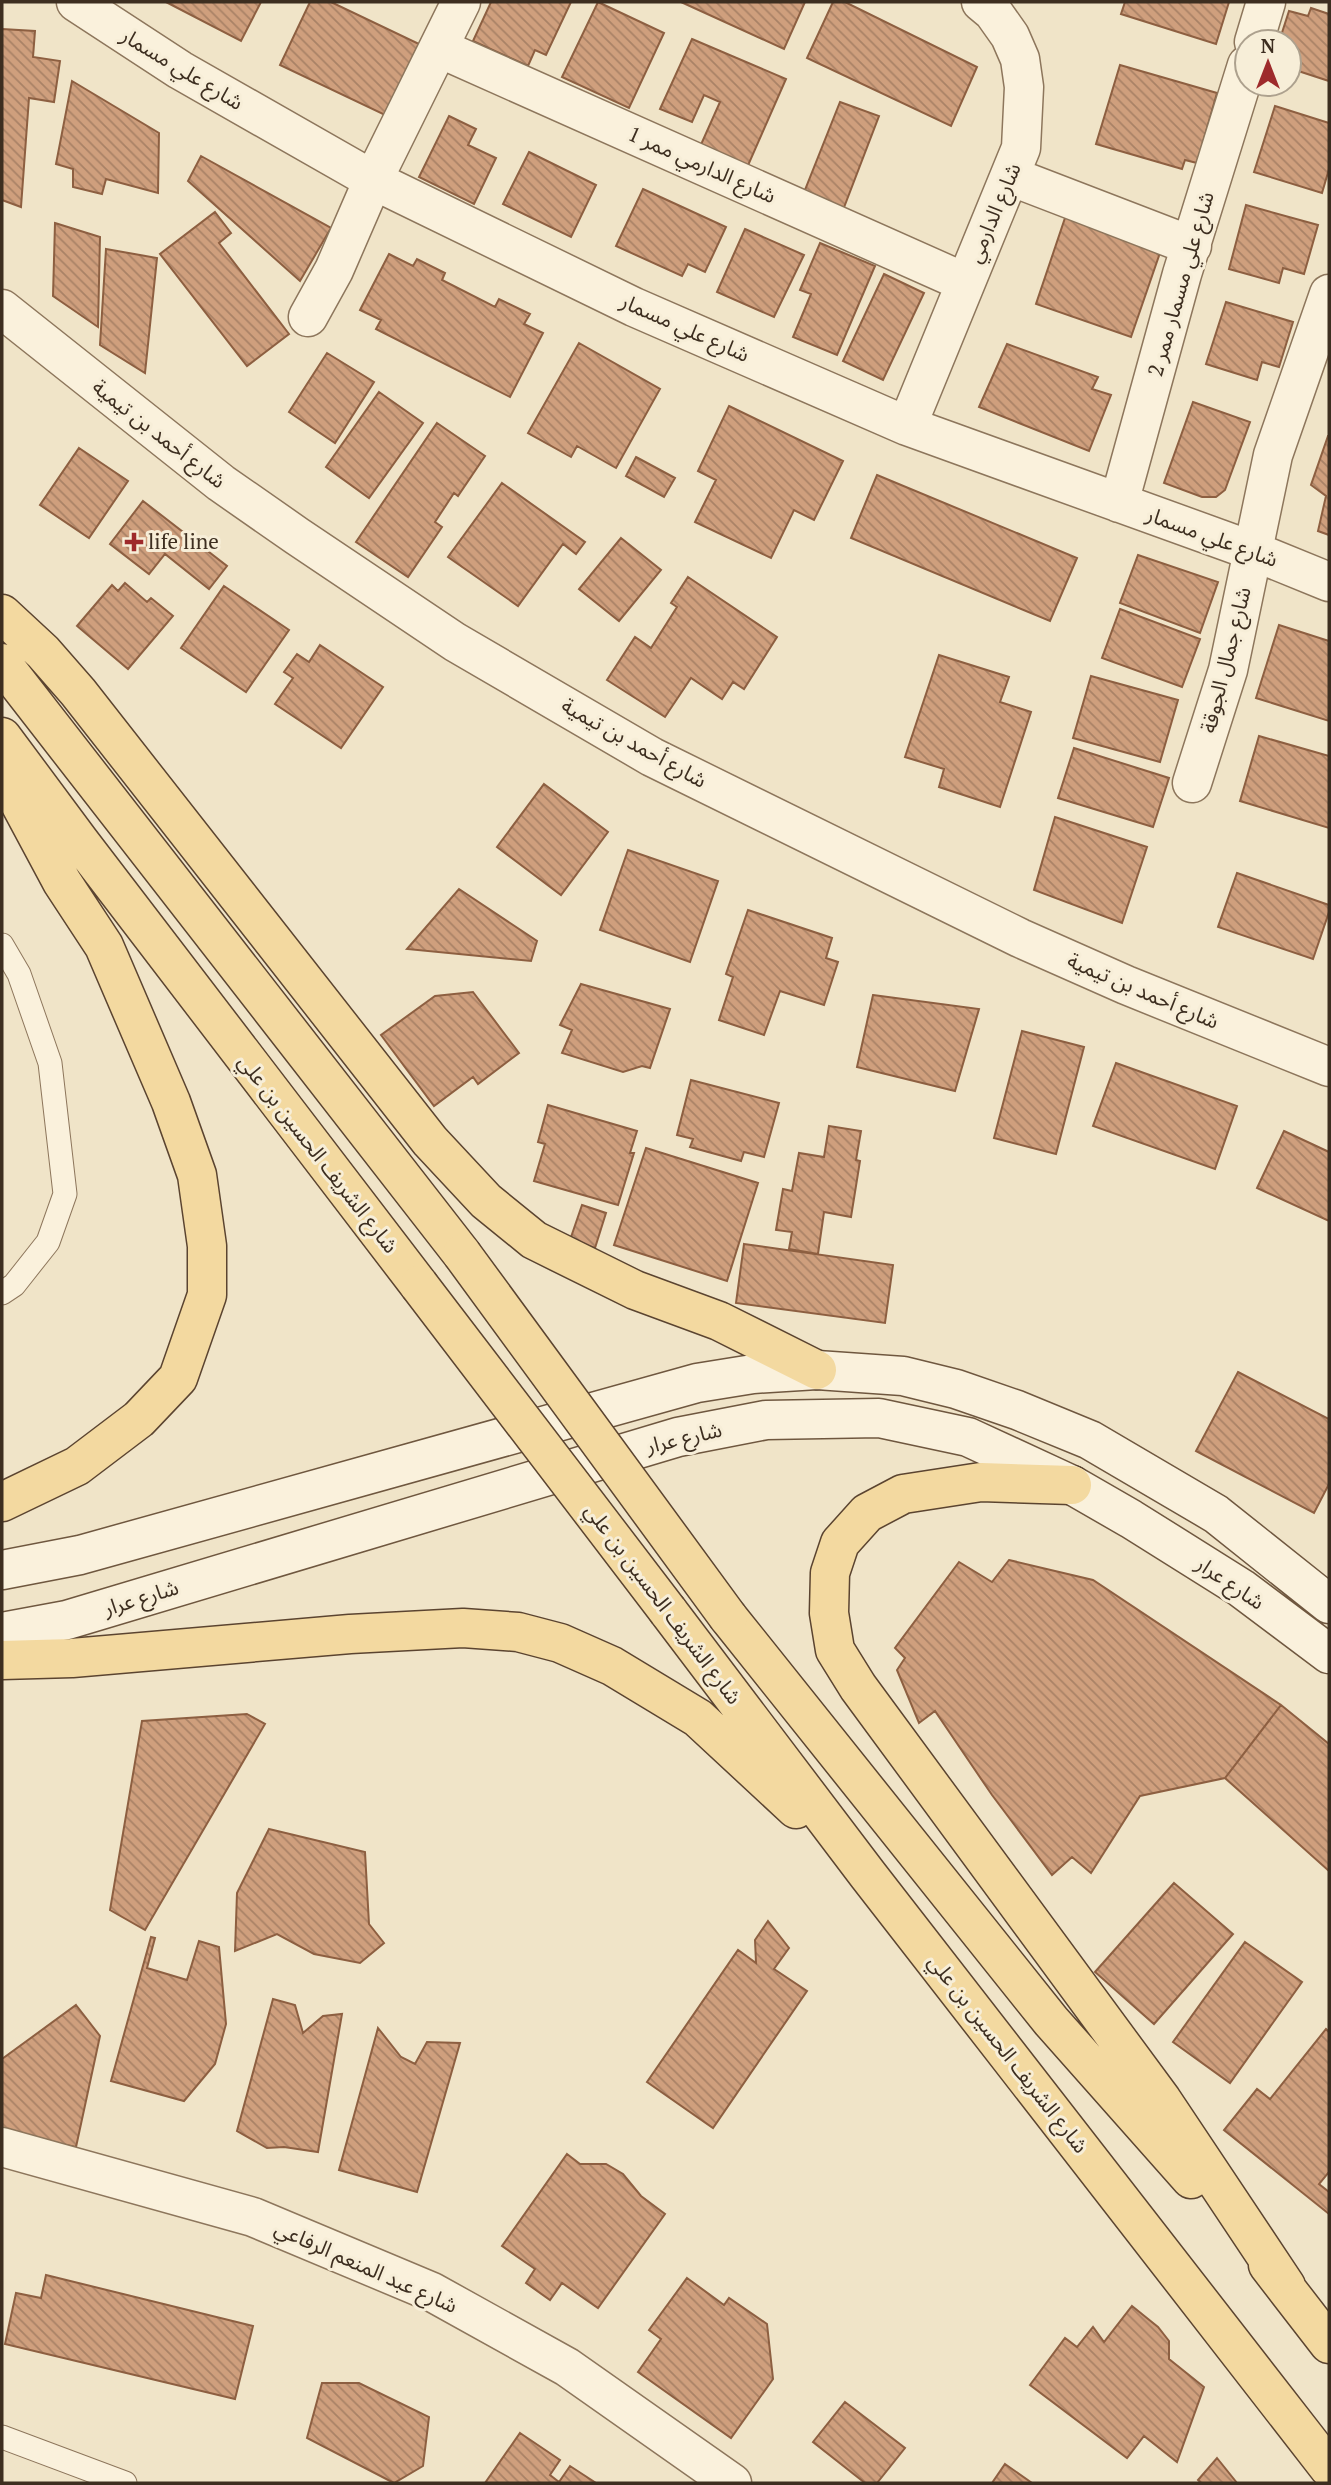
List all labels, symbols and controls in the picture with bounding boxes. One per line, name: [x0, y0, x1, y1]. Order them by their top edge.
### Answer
street label: شارع علي مسمار: [114, 20, 249, 118]
north arrow: [1233, 28, 1303, 98]
text: N: [1261, 33, 1276, 58]
street label: شارع الدارمي ممر 1: [623, 119, 781, 212]
street label: شارع الدارمي: [959, 158, 1029, 268]
street label: شارع علي مسمار ممر 2: [1140, 188, 1223, 380]
street label: شارع علي مسمار: [614, 286, 754, 371]
street label: شارع أحمد بن تيمية: [86, 372, 232, 496]
street label: شارع علي مسمار: [1141, 499, 1282, 576]
place label: life line: [148, 527, 219, 555]
marker: life line: [126, 534, 142, 550]
street label: شارع جمال الجوقة: [1193, 584, 1259, 736]
street label: شارع أحمد بن تيمية: [556, 691, 712, 795]
street label: شارع أحمد بن تيمية: [1063, 946, 1223, 1036]
street label: شارع الشريف الحسين بن علي: [230, 1048, 405, 1260]
street label: شارع عرار: [642, 1415, 725, 1462]
street label: شارع الشريف الحسين بن علي: [577, 1497, 749, 1711]
street label: شارع عرار: [1189, 1548, 1270, 1617]
street label: شارع عرار: [99, 1572, 182, 1624]
street label: شارع الشريف الحسين بن علي: [920, 1948, 1095, 2160]
street label: شارع عبد المنعم الرفاعي: [269, 2213, 462, 2322]

